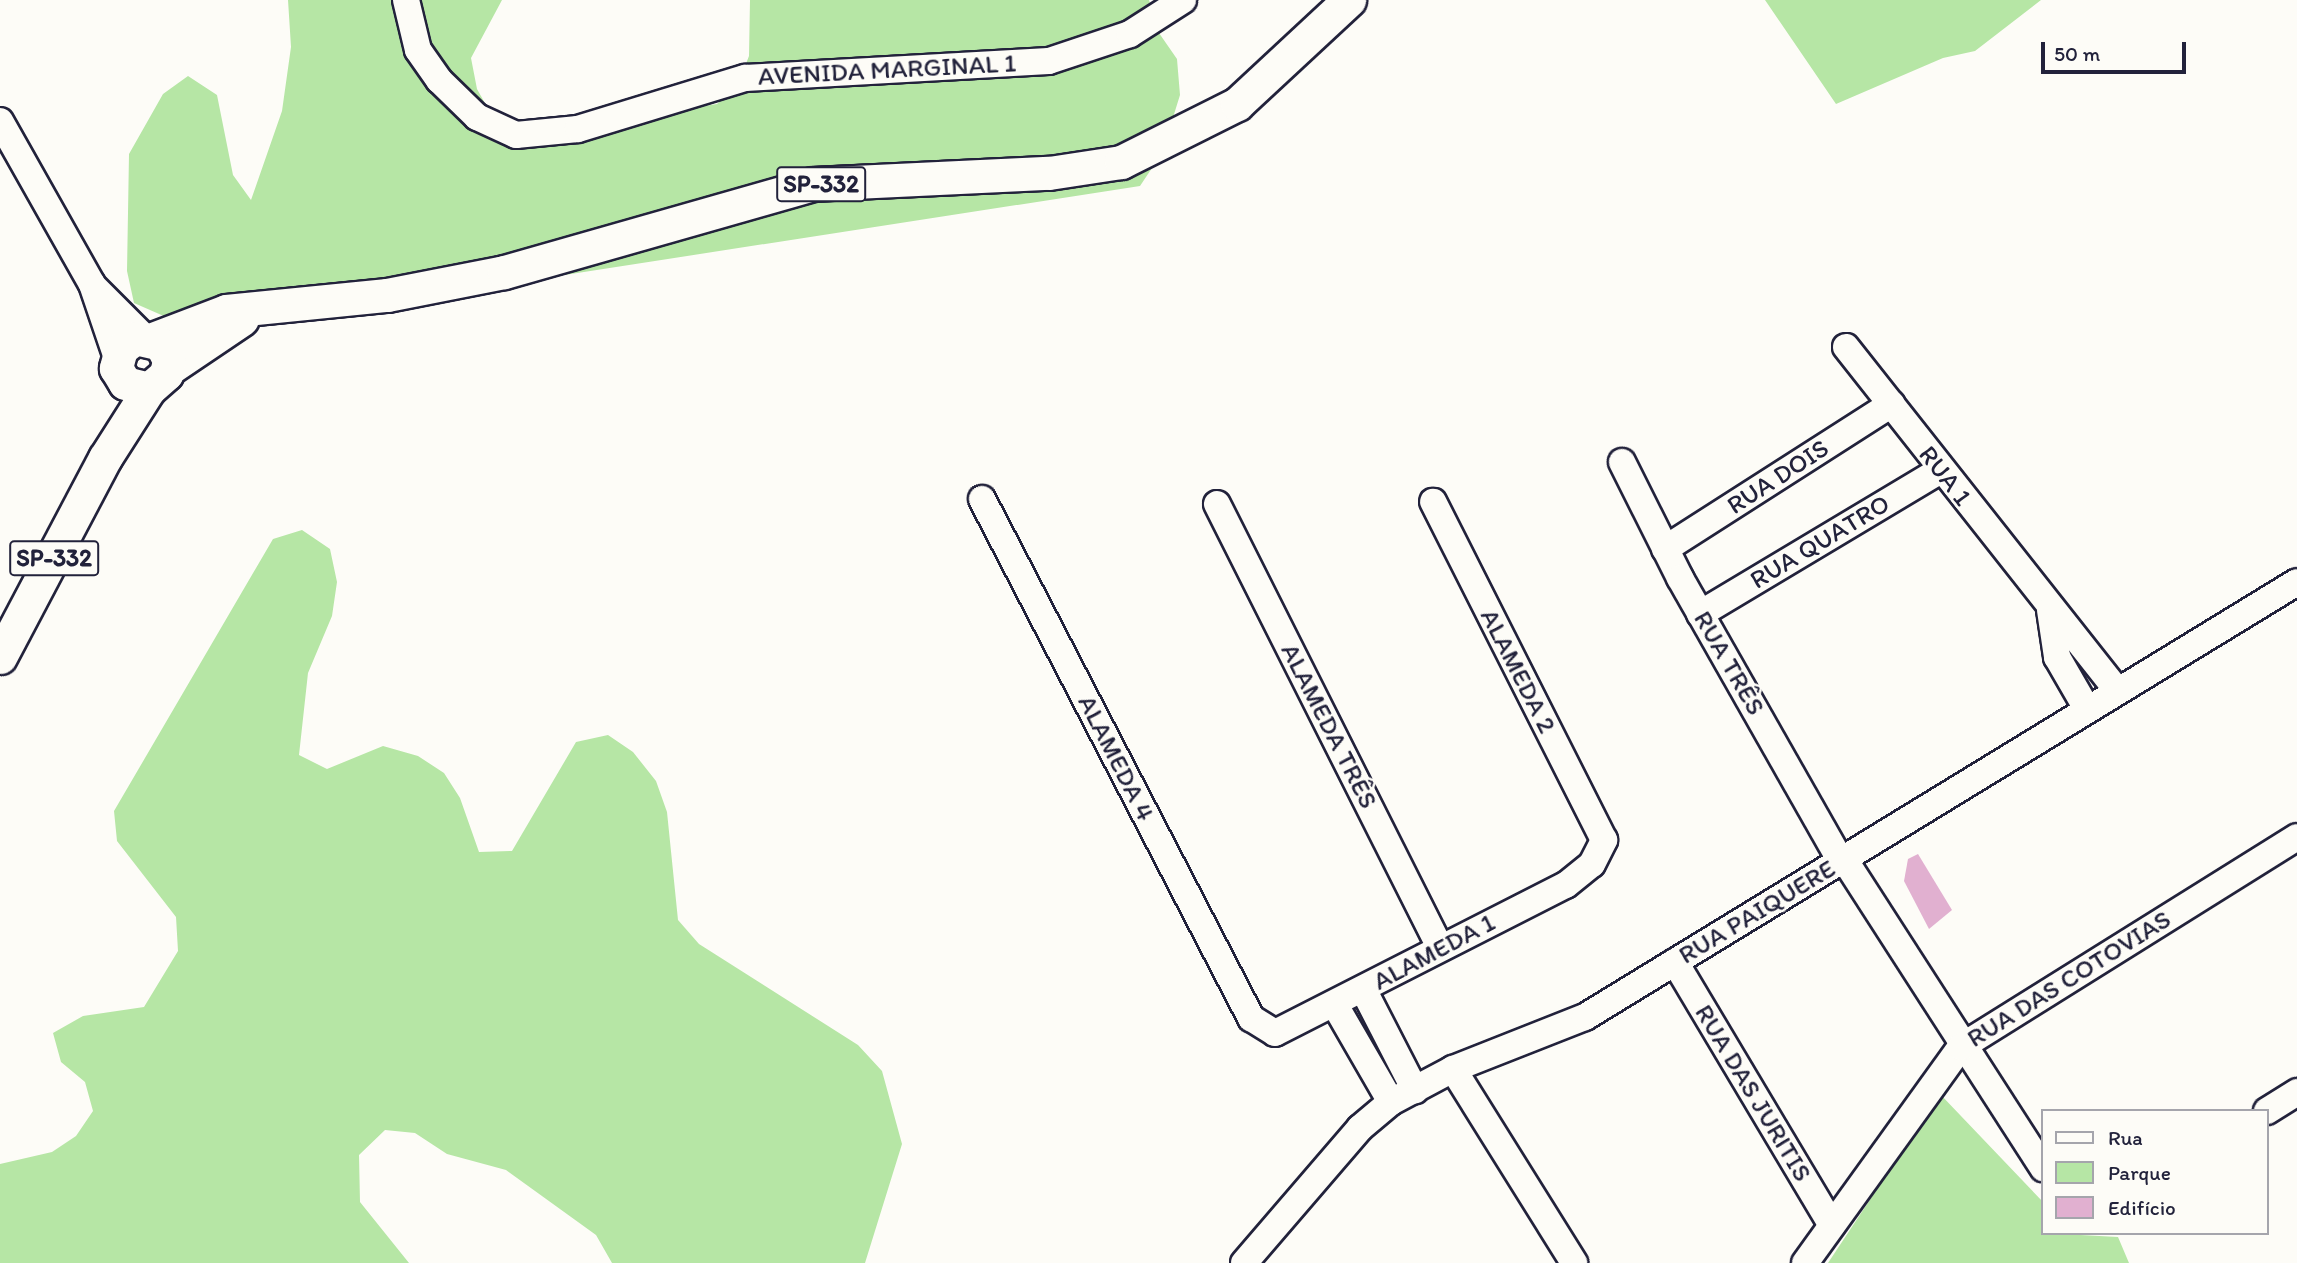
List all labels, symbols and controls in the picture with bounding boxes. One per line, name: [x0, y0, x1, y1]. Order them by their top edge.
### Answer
scale bar: [2045, 28, 2190, 72]
text: 50 m: [2054, 41, 2100, 66]
street label: AVENIDA MARGINAL 1: [759, 48, 1015, 92]
road number: SP-332: [776, 164, 866, 204]
street label: RUA DOIS: [1722, 433, 1834, 521]
street label: RUA 1: [1912, 440, 1978, 512]
street label: RUA QUATRO: [1744, 488, 1896, 596]
road number: SP-332: [8, 538, 100, 578]
street label: ALAMEDA 2: [1473, 604, 1563, 738]
street label: RUA TRÊS: [1687, 605, 1771, 721]
street label: ALAMEDA TRÊS: [1274, 638, 1384, 814]
street label: ALAMEDA 4: [1071, 690, 1161, 826]
street label: RUA PAIQUERE: [1674, 854, 1840, 970]
street label: RUA DAS COTOVIAS: [1961, 904, 2177, 1054]
street label: ALAMEDA 1: [1368, 907, 1500, 997]
street label: RUA DAS JURITIS: [1688, 999, 1818, 1187]
legend: [2042, 1109, 2269, 1235]
text: Rua: [2108, 1125, 2143, 1150]
text: Parque: [2108, 1160, 2171, 1185]
text: Edifício: [2108, 1195, 2176, 1220]

